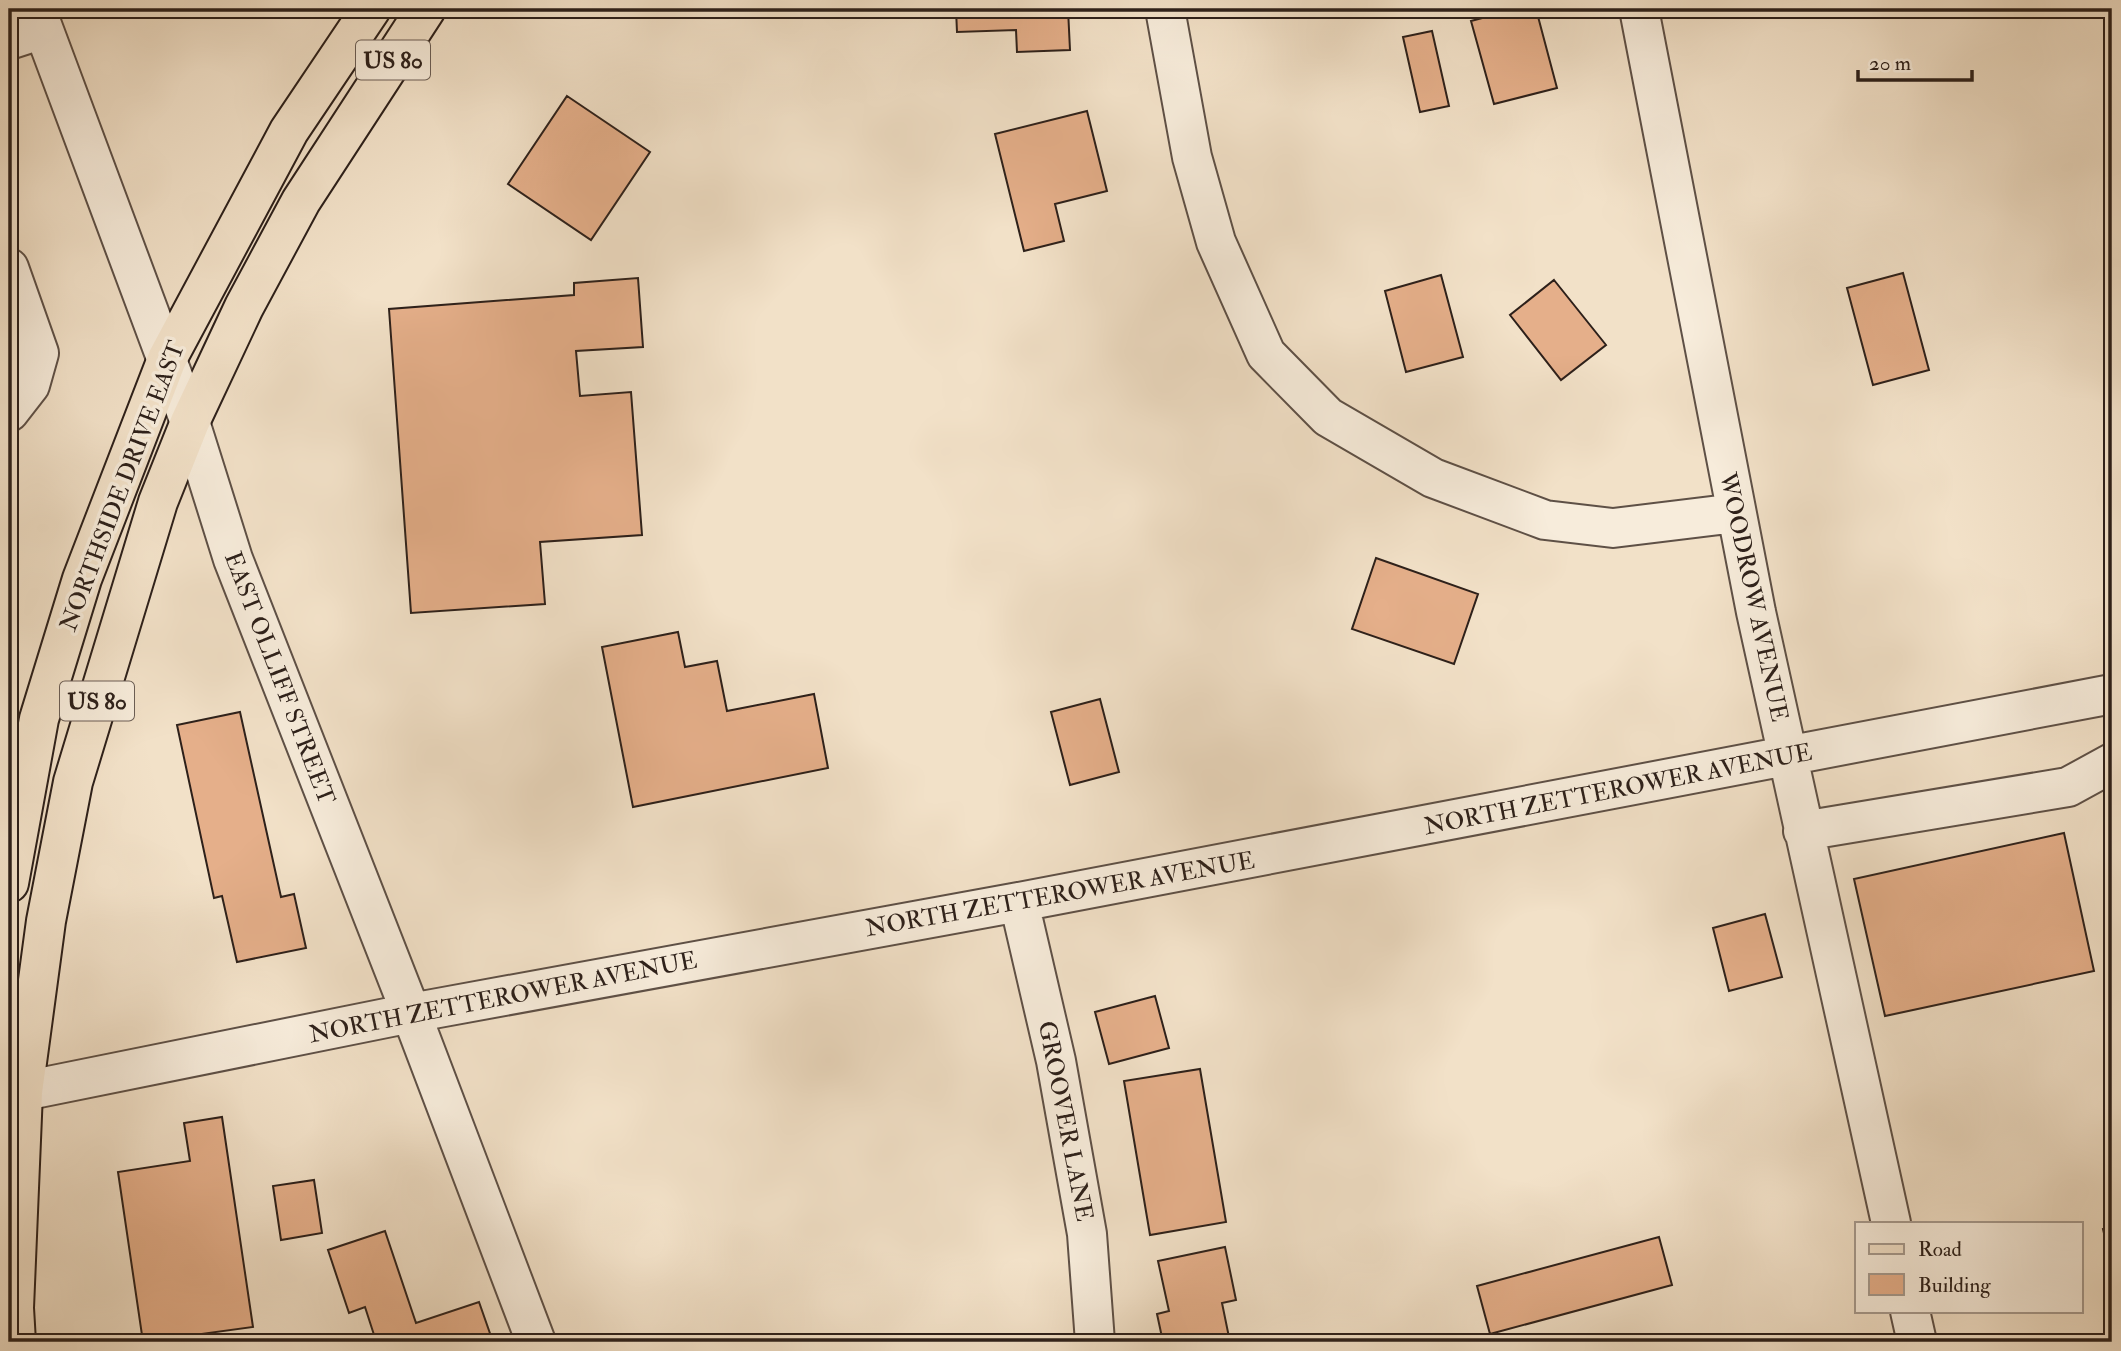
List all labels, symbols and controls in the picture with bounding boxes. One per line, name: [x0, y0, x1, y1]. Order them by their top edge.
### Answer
scale bar: [1858, 38, 1972, 82]
road number: US 80: [356, 40, 430, 80]
text: 20 m: [1869, 50, 1911, 77]
street label: NORTHSIDE DRIVE EAST: [53, 337, 192, 636]
street label: WOODROW AVENUE: [1712, 469, 1795, 725]
street label: EAST OLLIFF STREET: [217, 547, 342, 809]
road number: US 80: [60, 681, 134, 720]
street label: NORTH ZETTEROWER AVENUE: [1421, 737, 1815, 842]
street label: NORTH ZETTEROWER AVENUE: [863, 845, 1257, 944]
street label: NORTH ZETTEROWER AVENUE: [306, 945, 700, 1050]
street label: GROOVER LANE: [1031, 1018, 1100, 1224]
legend: [1855, 1222, 2082, 1312]
text: Road: [1918, 1236, 1963, 1263]
text: Building: [1918, 1272, 1991, 1299]

